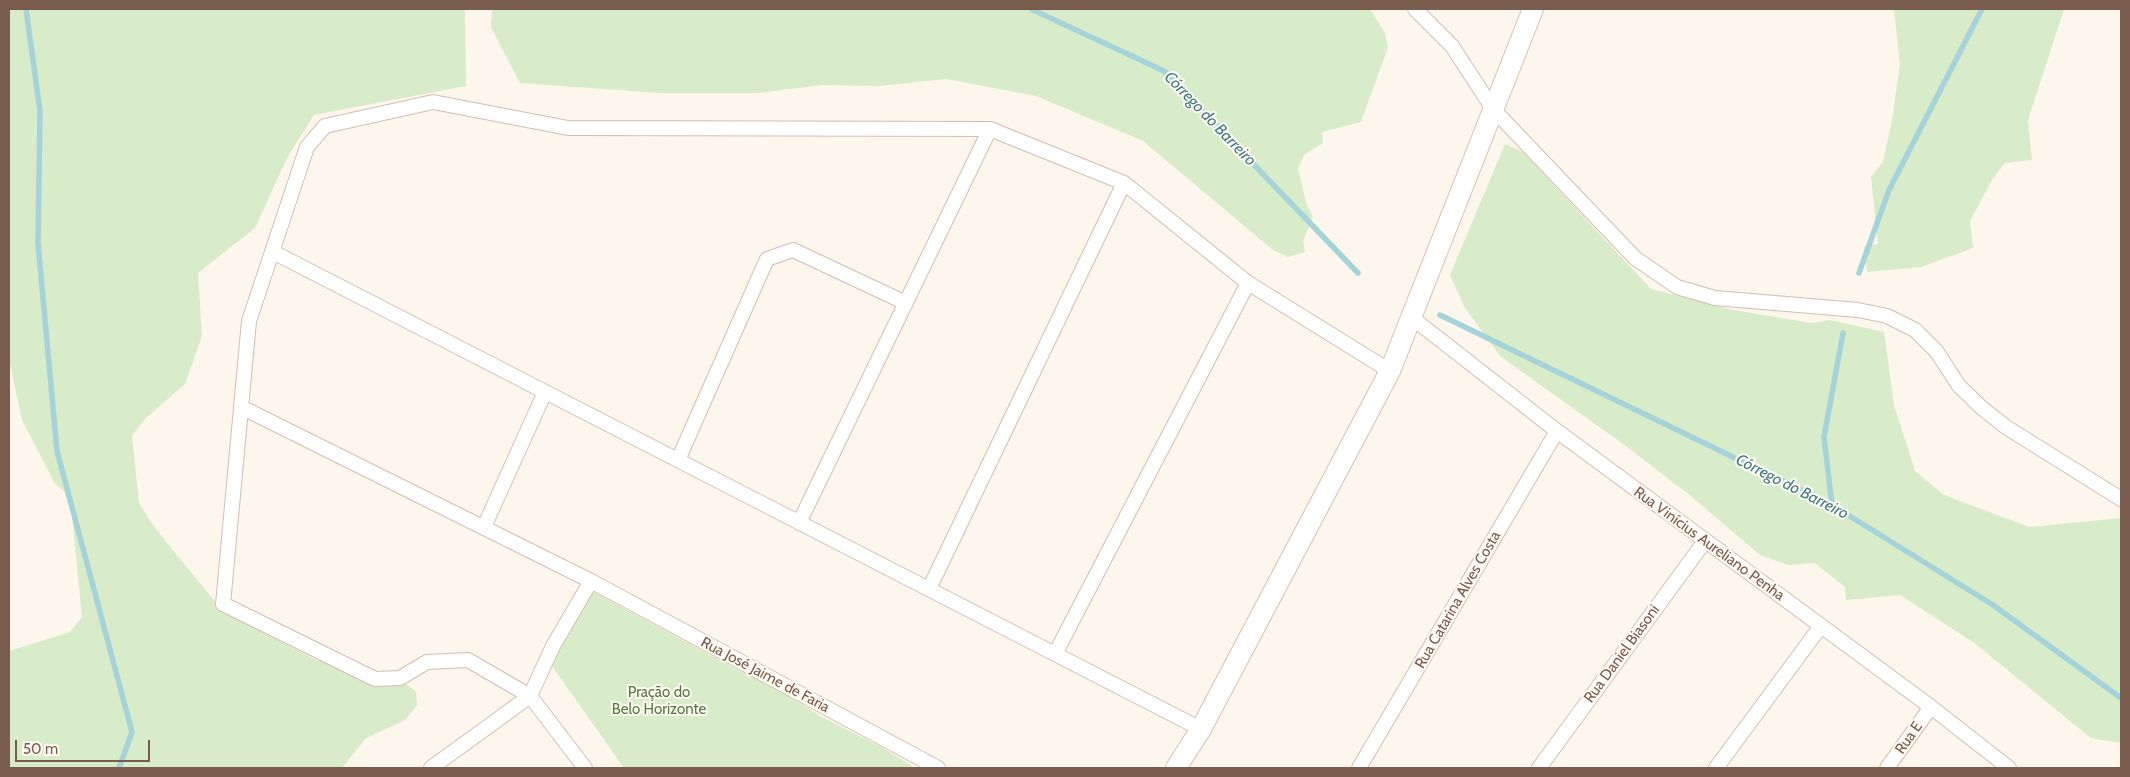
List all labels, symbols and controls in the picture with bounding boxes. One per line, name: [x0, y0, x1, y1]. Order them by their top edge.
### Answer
water label: Córrego do Barreiro: [1160, 68, 1260, 170]
water label: Córrego do Barreiro: [1732, 450, 1852, 524]
street label: Rua Vinícius Aureliano Penha: [1630, 483, 1788, 605]
street label: Rua Catarina Alves Costa: [1411, 528, 1505, 672]
street label: Rua Daniel Biasoni: [1580, 601, 1664, 707]
street label: Rua José Jaime de Faria: [697, 633, 833, 717]
park label: Pração do Belo Horizonte: [612, 684, 706, 719]
street label: Rua E: [1891, 718, 1927, 758]
scale bar: [18, 730, 152, 762]
text: 50 m: [23, 740, 58, 758]

